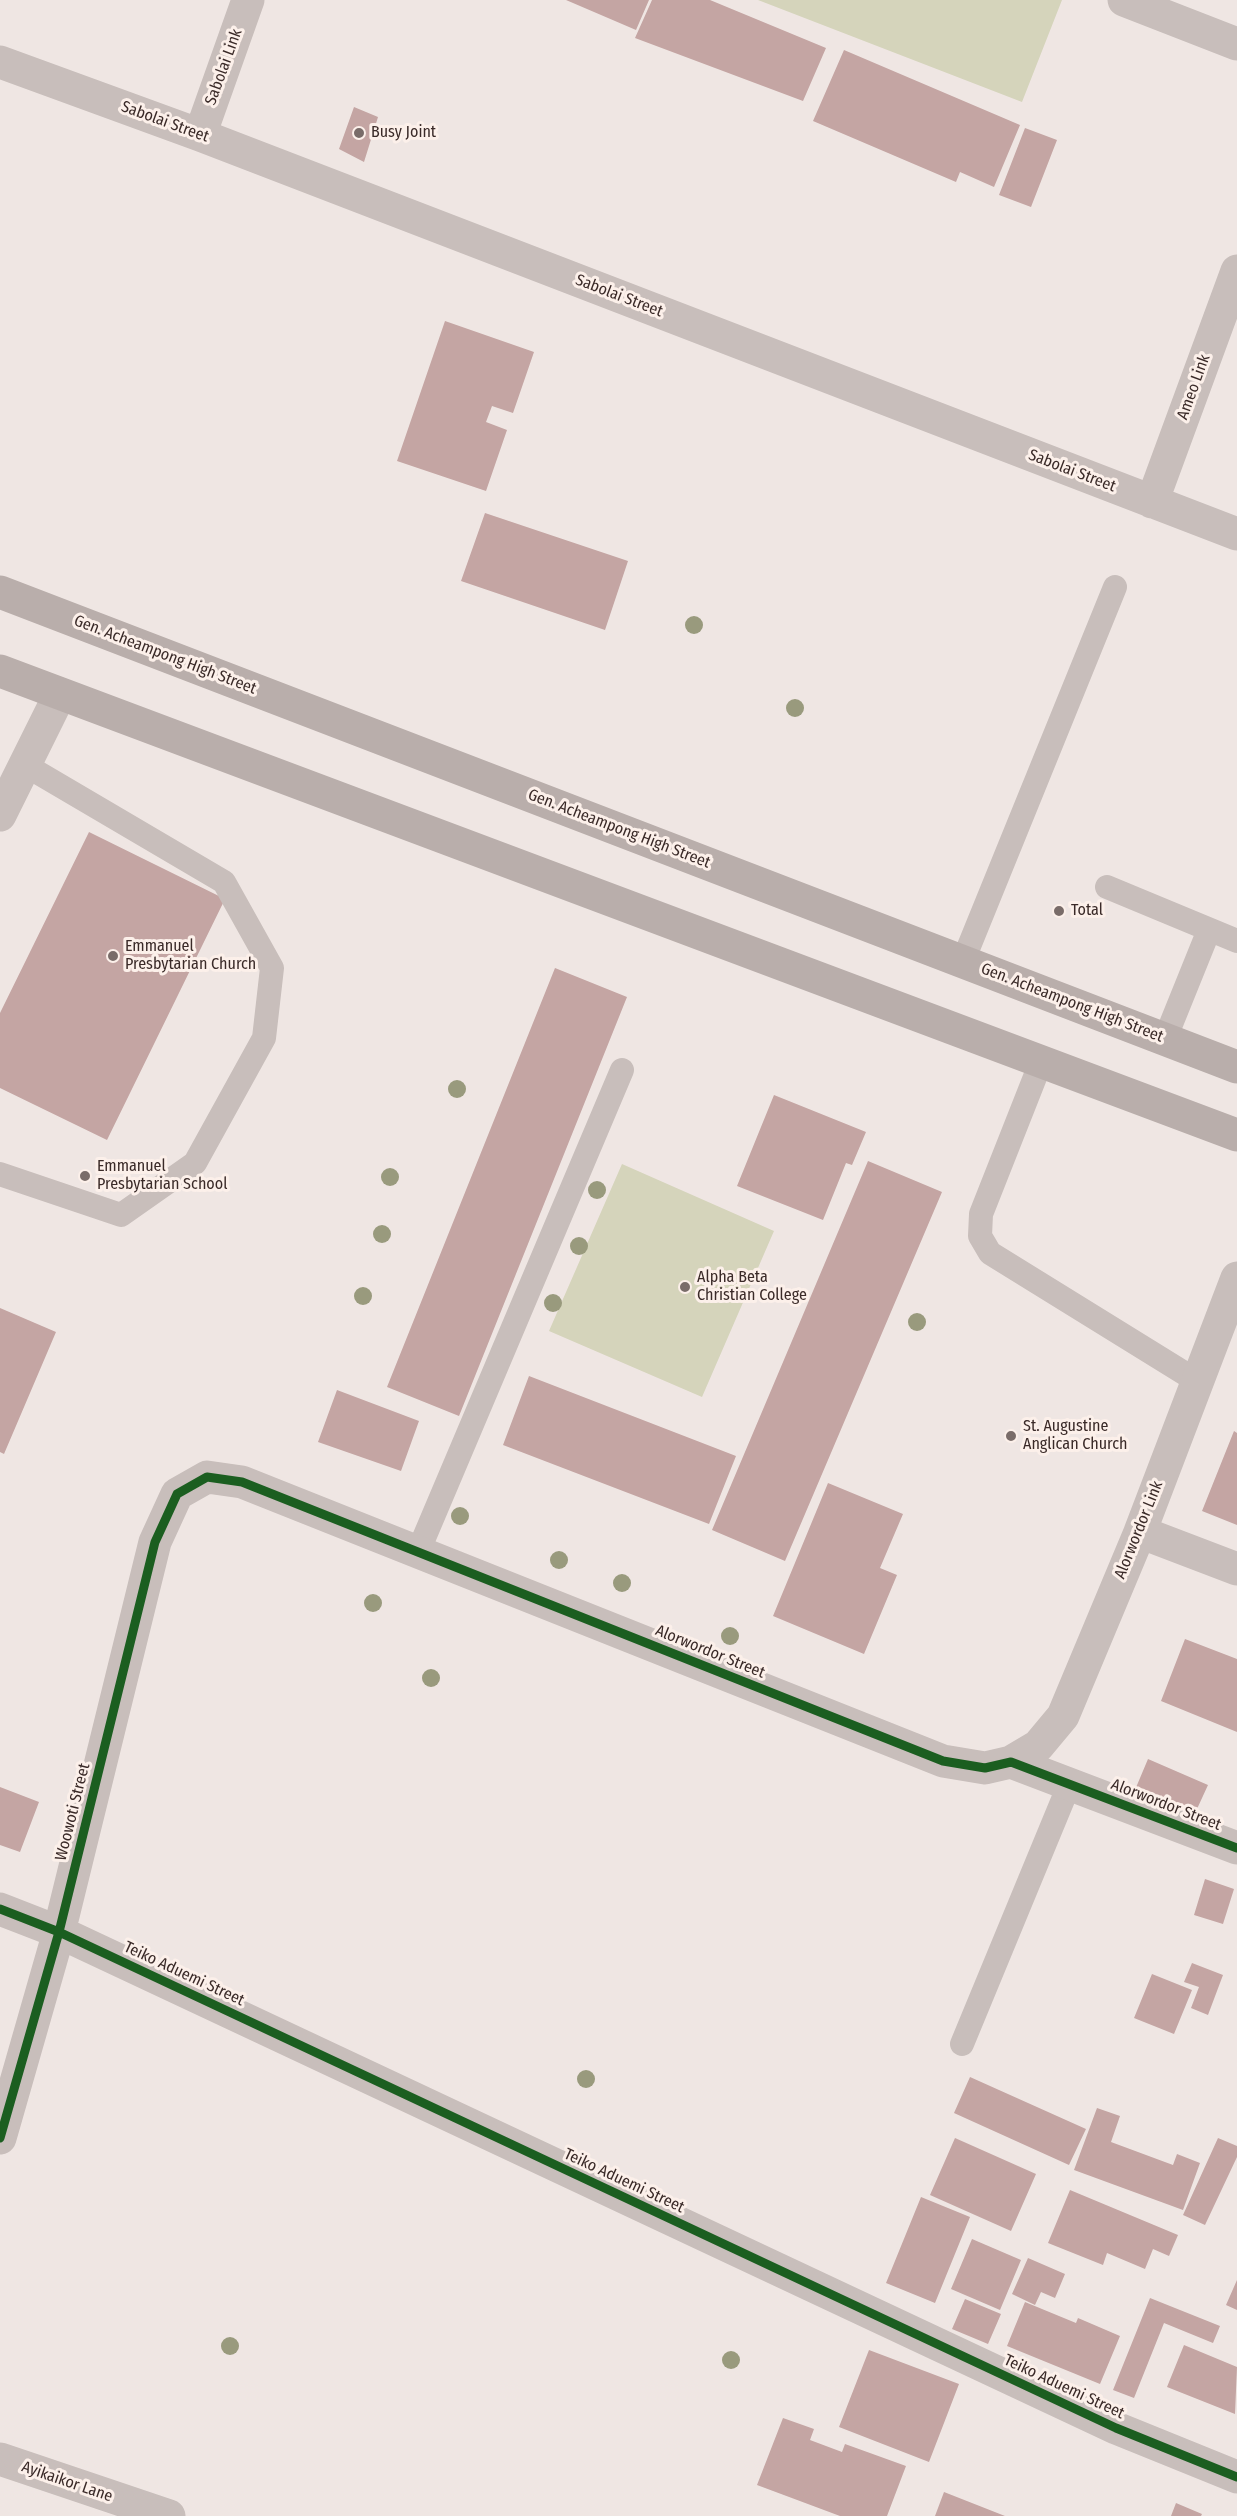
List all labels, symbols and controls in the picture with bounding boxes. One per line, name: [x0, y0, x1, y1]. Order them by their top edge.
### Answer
street label: Sabolai Link: [201, 26, 247, 108]
street label: Sabolai Street: [119, 97, 211, 147]
place label: Busy Joint: [371, 123, 436, 143]
marker: Busy Joint: [352, 126, 366, 140]
street label: Sabolai Street: [573, 271, 665, 321]
street label: Ameo Link: [1173, 352, 1215, 422]
street label: Sabolai Street: [1026, 446, 1118, 496]
street label: Gen. Acheampong High Street: [71, 611, 259, 699]
street label: Gen. Acheampong High Street: [525, 785, 713, 873]
place label: Total: [1071, 901, 1103, 921]
marker: Total: [1052, 904, 1066, 918]
place label: Emmanuel Presbytarian Church: [125, 937, 256, 975]
marker: Emmanuel Presbytarian Church: [106, 949, 120, 963]
street label: Gen. Acheampong High Street: [978, 959, 1166, 1047]
place label: Emmanuel Presbytarian School: [97, 1157, 227, 1195]
marker: Emmanuel Presbytarian School: [78, 1169, 92, 1183]
place label: Alpha Beta Christian College: [697, 1268, 807, 1306]
marker: Alpha Beta Christian College: [678, 1280, 692, 1294]
place label: St. Augustine Anglican Church: [1023, 1417, 1128, 1455]
marker: St. Augustine Anglican Church: [1004, 1429, 1018, 1443]
street label: Alorwordor Link: [1111, 1478, 1167, 1582]
street label: Alorwordor Street: [653, 1621, 767, 1683]
street label: Woowoti Street: [52, 1761, 94, 1863]
street label: Alorwordor Street: [1108, 1775, 1224, 1835]
street label: Teiko Aduemi Street: [121, 1938, 247, 2010]
street label: Teiko Aduemi Street: [561, 2145, 687, 2217]
street label: Teiko Aduemi Street: [1001, 2351, 1127, 2423]
street label: Ayikaikor Lane: [19, 2457, 115, 2507]

